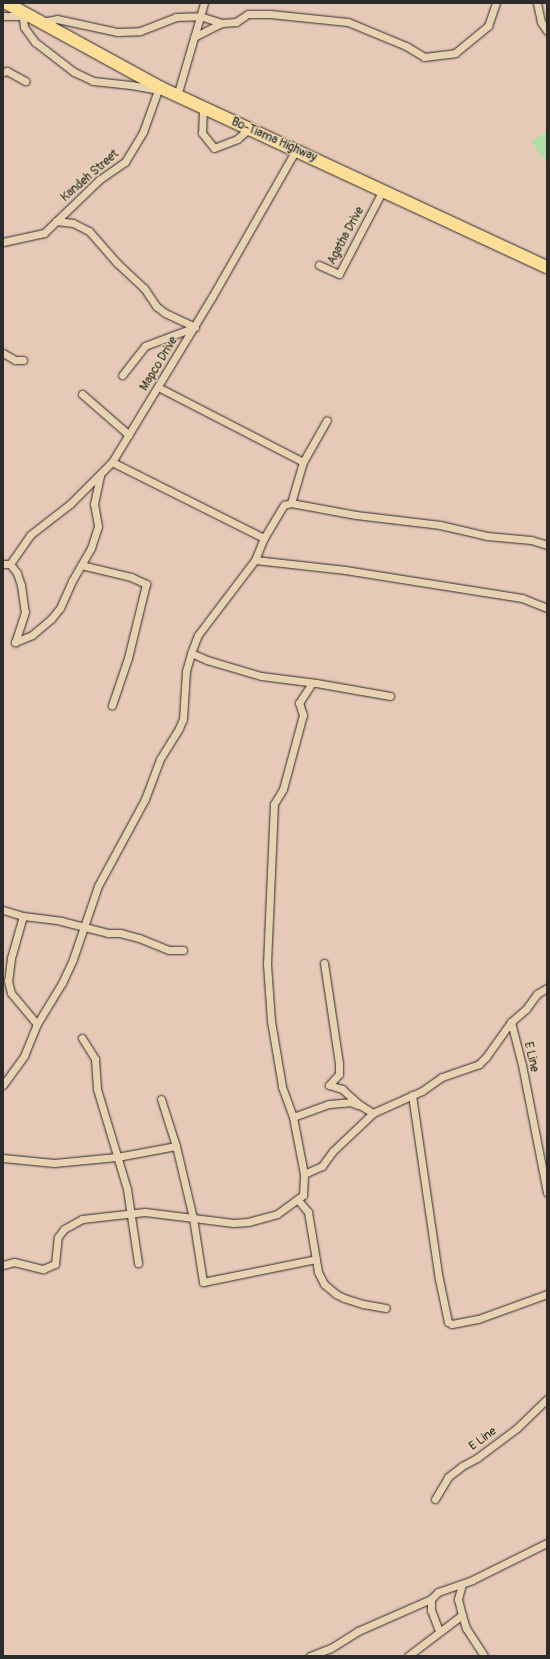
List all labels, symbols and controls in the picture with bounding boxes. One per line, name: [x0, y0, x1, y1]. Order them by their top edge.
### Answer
street label: Bo-Tiama Highway: [229, 115, 319, 165]
street label: Kandeh Street: [58, 147, 122, 205]
street label: Agatha Drive: [325, 205, 367, 267]
street label: Mapco Drive: [137, 334, 181, 394]
street label: E Line: [521, 1041, 541, 1073]
street label: E Line: [466, 1424, 500, 1454]

